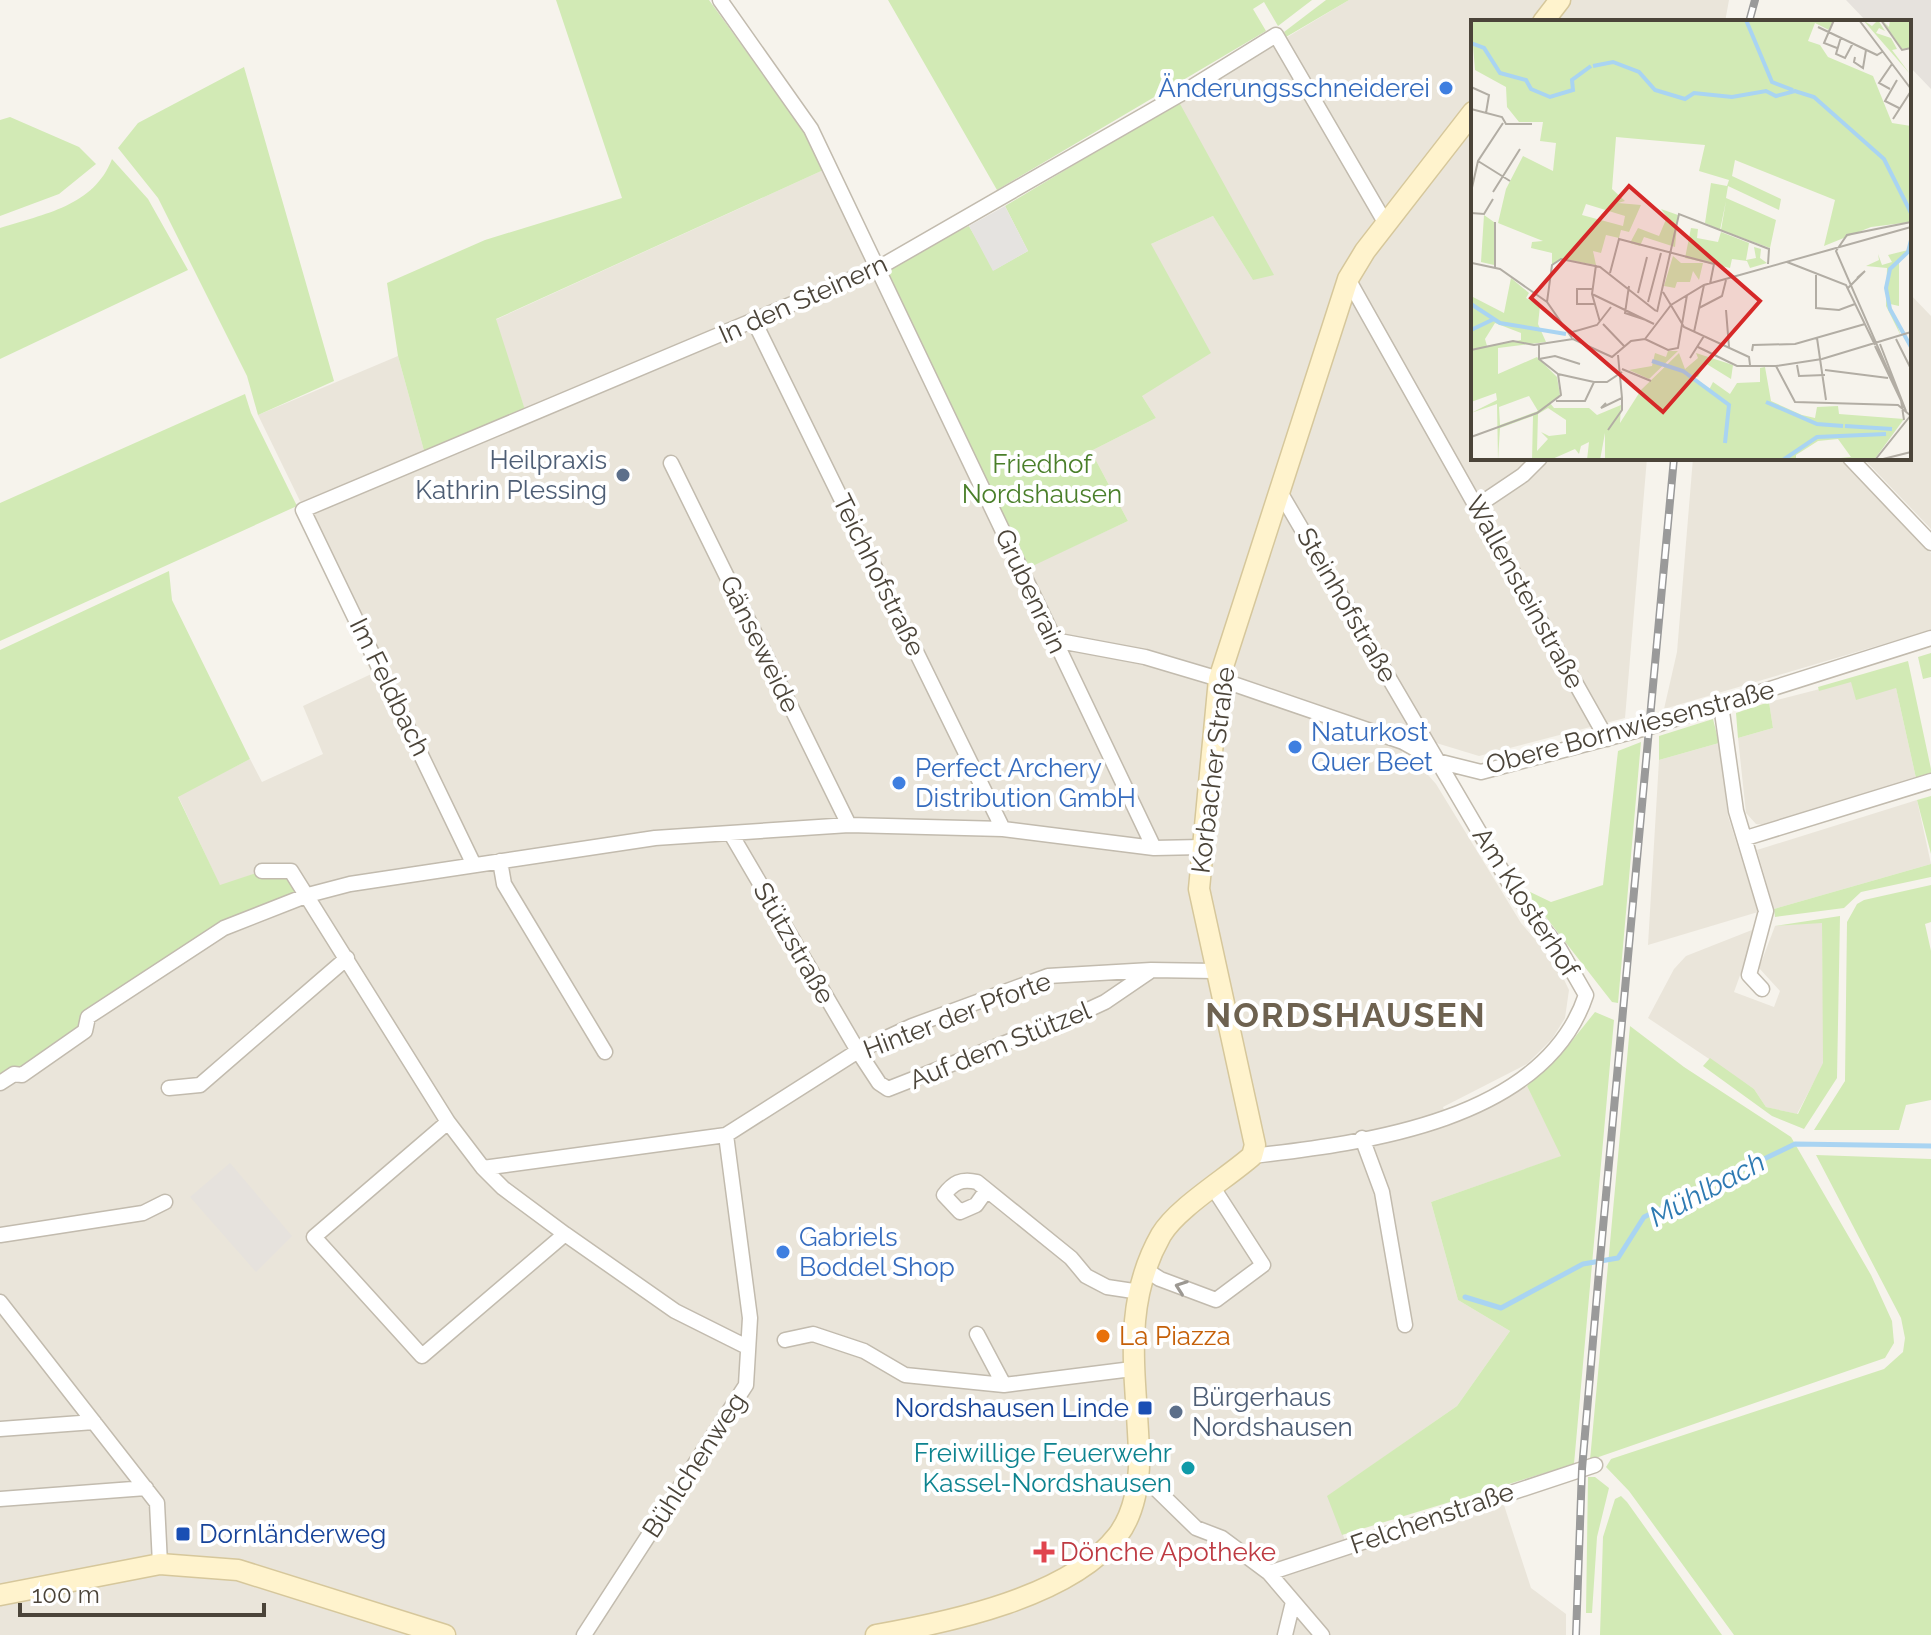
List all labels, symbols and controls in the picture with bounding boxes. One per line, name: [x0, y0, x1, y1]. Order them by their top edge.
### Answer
inset map: [1471, 20, 1911, 460]
place label: Änderungsschneiderei: [1158, 73, 1430, 103]
marker: Änderungsschneiderei: [1437, 79, 1455, 97]
street label: In den Steinern: [714, 248, 892, 350]
place label: Heilpraxis Kathrin Plessing: [415, 445, 607, 505]
park label: Friedhof Nordshausen: [962, 449, 1122, 509]
marker: Heilpraxis Kathrin Plessing: [614, 466, 632, 484]
street label: Teichhofstraße: [827, 489, 931, 661]
street label: Wallensteinstraße: [1460, 490, 1590, 694]
street label: Steinhofstraße: [1291, 523, 1403, 687]
street label: Grubenrain: [989, 524, 1073, 658]
street label: Gänseweide: [714, 571, 806, 717]
street label: Im Feldbach: [344, 613, 436, 761]
street label: Korbacher Straße: [1185, 665, 1241, 875]
street label: Obere Bornwiesenstraße: [1482, 674, 1778, 780]
place label: Naturkost Quer Beet: [1311, 717, 1433, 777]
marker: Naturkost Quer Beet: [1286, 738, 1304, 756]
place label: Perfect Archery Distribution GmbH: [915, 753, 1136, 813]
marker: Perfect Archery Distribution GmbH: [890, 774, 908, 792]
street label: Am Klosterhof: [1467, 822, 1586, 983]
street label: Stützstraße: [747, 877, 841, 1009]
street label: Hinter der Pforte: [859, 966, 1055, 1064]
street label: Auf dem Stützel: [905, 995, 1096, 1095]
district label: NORDSHAUSEN: [1205, 995, 1487, 1035]
water label: Mühlbach: [1644, 1145, 1771, 1234]
place label: Gabriels Boddel Shop: [799, 1222, 955, 1282]
marker: Gabriels Boddel Shop: [774, 1243, 792, 1261]
one-way arrow: [1175, 1280, 1189, 1297]
place label: La Piazza: [1119, 1321, 1231, 1351]
marker: La Piazza: [1094, 1327, 1112, 1345]
place label: Bürgerhaus Nordshausen: [1192, 1382, 1353, 1442]
street label: Bühlchenweg: [636, 1387, 752, 1543]
place label: Nordshausen Linde: [894, 1393, 1129, 1423]
marker: Nordshausen Linde: [1136, 1399, 1154, 1417]
marker: Bürgerhaus Nordshausen: [1167, 1403, 1185, 1421]
place label: Freiwillige Feuerwehr Kassel-Nordshausen: [914, 1438, 1172, 1498]
marker: Freiwillige Feuerwehr Kassel-Nordshausen: [1179, 1459, 1197, 1477]
street label: Felchenstraße: [1346, 1476, 1518, 1560]
place label: Dornländerweg: [199, 1519, 386, 1549]
marker: Dornländerweg: [174, 1525, 192, 1543]
place label: Dönche Apotheke: [1060, 1537, 1276, 1567]
marker: Dönche Apotheke: [1035, 1543, 1053, 1561]
scale bar: [20, 1567, 264, 1617]
text: 100 m: [32, 1580, 100, 1609]

